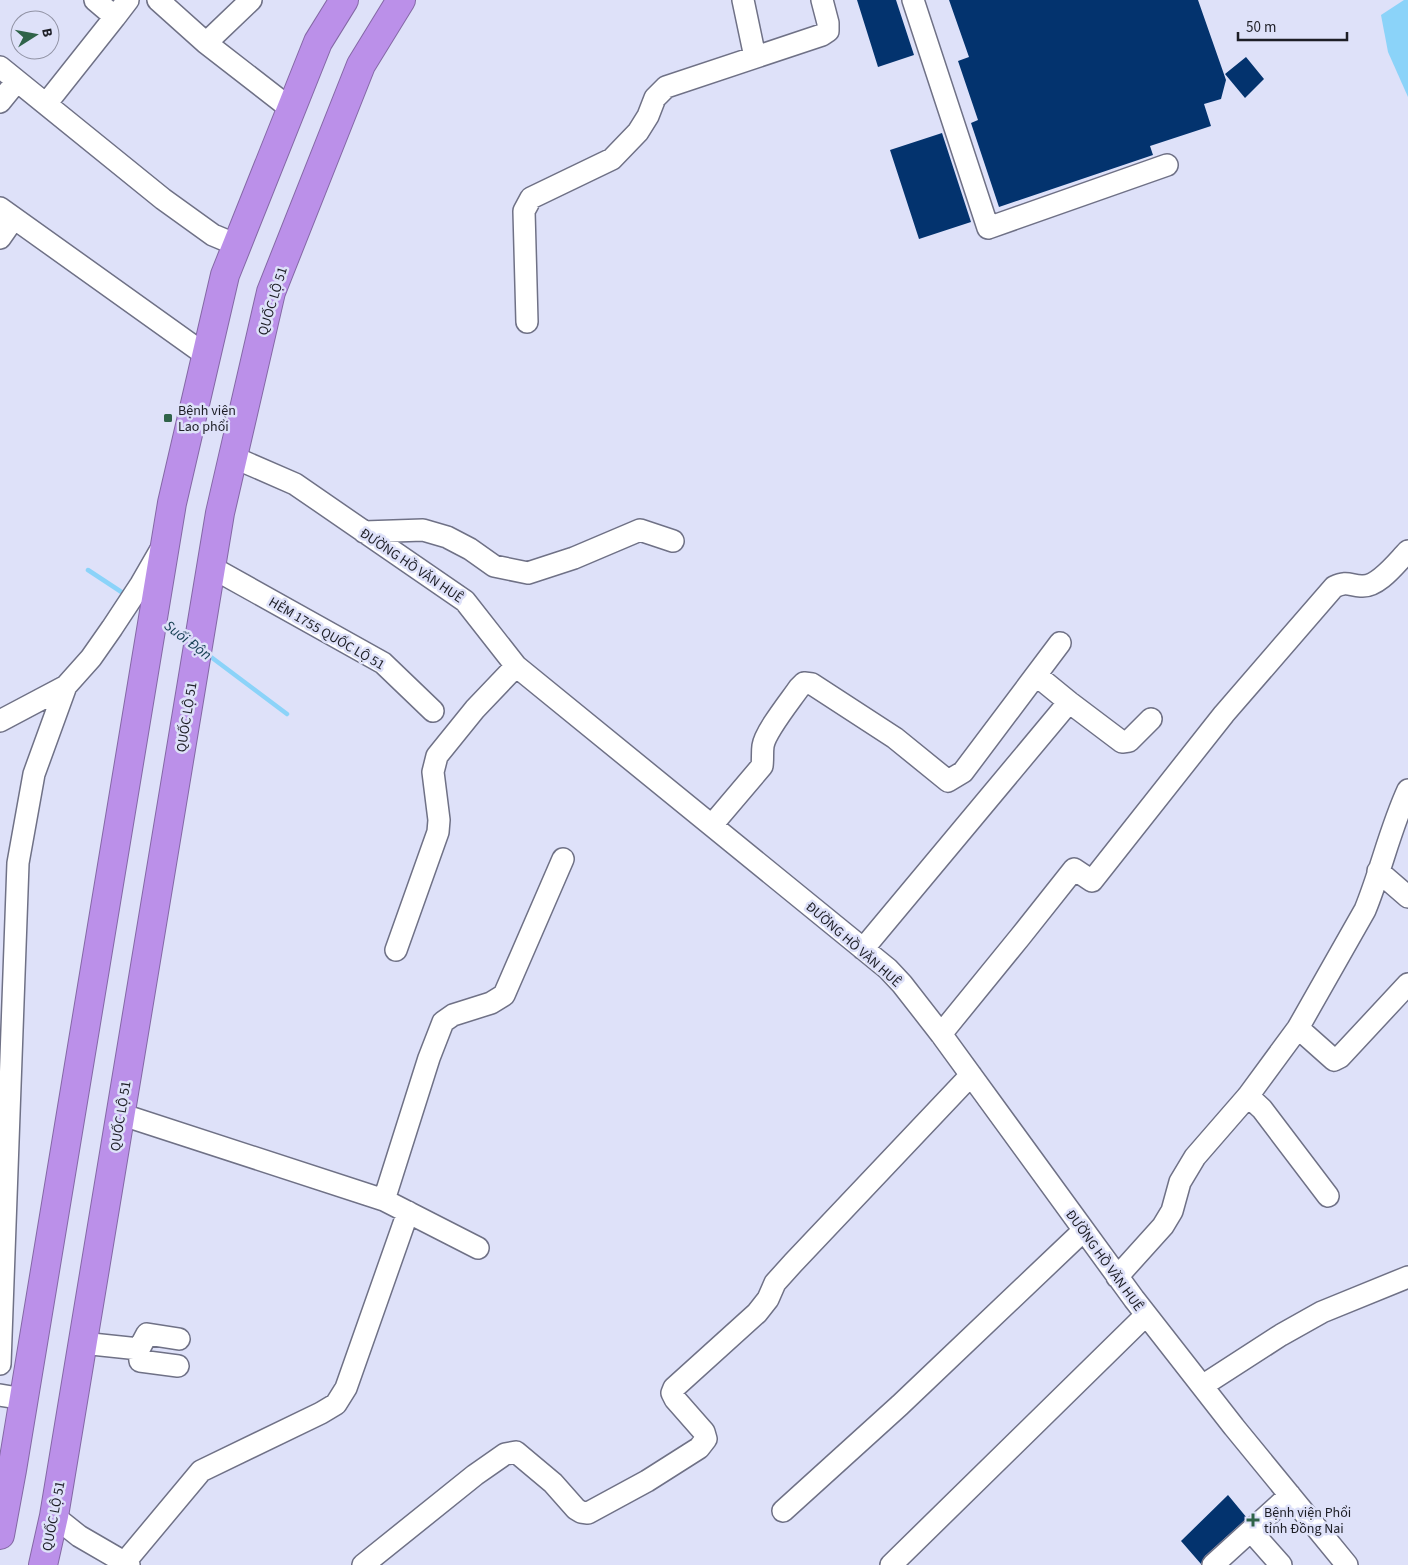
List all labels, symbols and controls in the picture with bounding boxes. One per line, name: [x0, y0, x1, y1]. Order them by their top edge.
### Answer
north arrow: [10, 10, 60, 60]
scale bar: [1238, 10, 1347, 42]
text: 50 m: [1246, 17, 1276, 38]
text: B: [36, 27, 58, 39]
street label: QUỐC LỘ 51: [253, 264, 293, 338]
place label: Bệnh viện Lao phổi: [178, 401, 236, 437]
marker: Bệnh viện Lao phổi: [162, 412, 174, 424]
street label: ĐƯỜNG HỒ VĂN HUÊ: [356, 524, 467, 608]
street label: HẺM 1755 QUỐC LỘ 51: [265, 592, 388, 675]
water label: Suối Độn: [160, 616, 216, 665]
street label: QUỐC LỘ 51: [172, 681, 202, 754]
street label: ĐƯỜNG HỒ VĂN HUÊ: [801, 897, 906, 992]
street label: QUỐC LỘ 51: [106, 1080, 136, 1153]
street label: ĐƯỜNG HỒ VĂN HUÊ: [1060, 1206, 1148, 1315]
street label: QUỐC LỘ 51: [37, 1479, 71, 1553]
place label: Bệnh viện Phổi tỉnh Đồng Nai: [1264, 1503, 1351, 1539]
marker: Bệnh viện Phổi tỉnh Đồng Nai: [1246, 1513, 1260, 1527]

